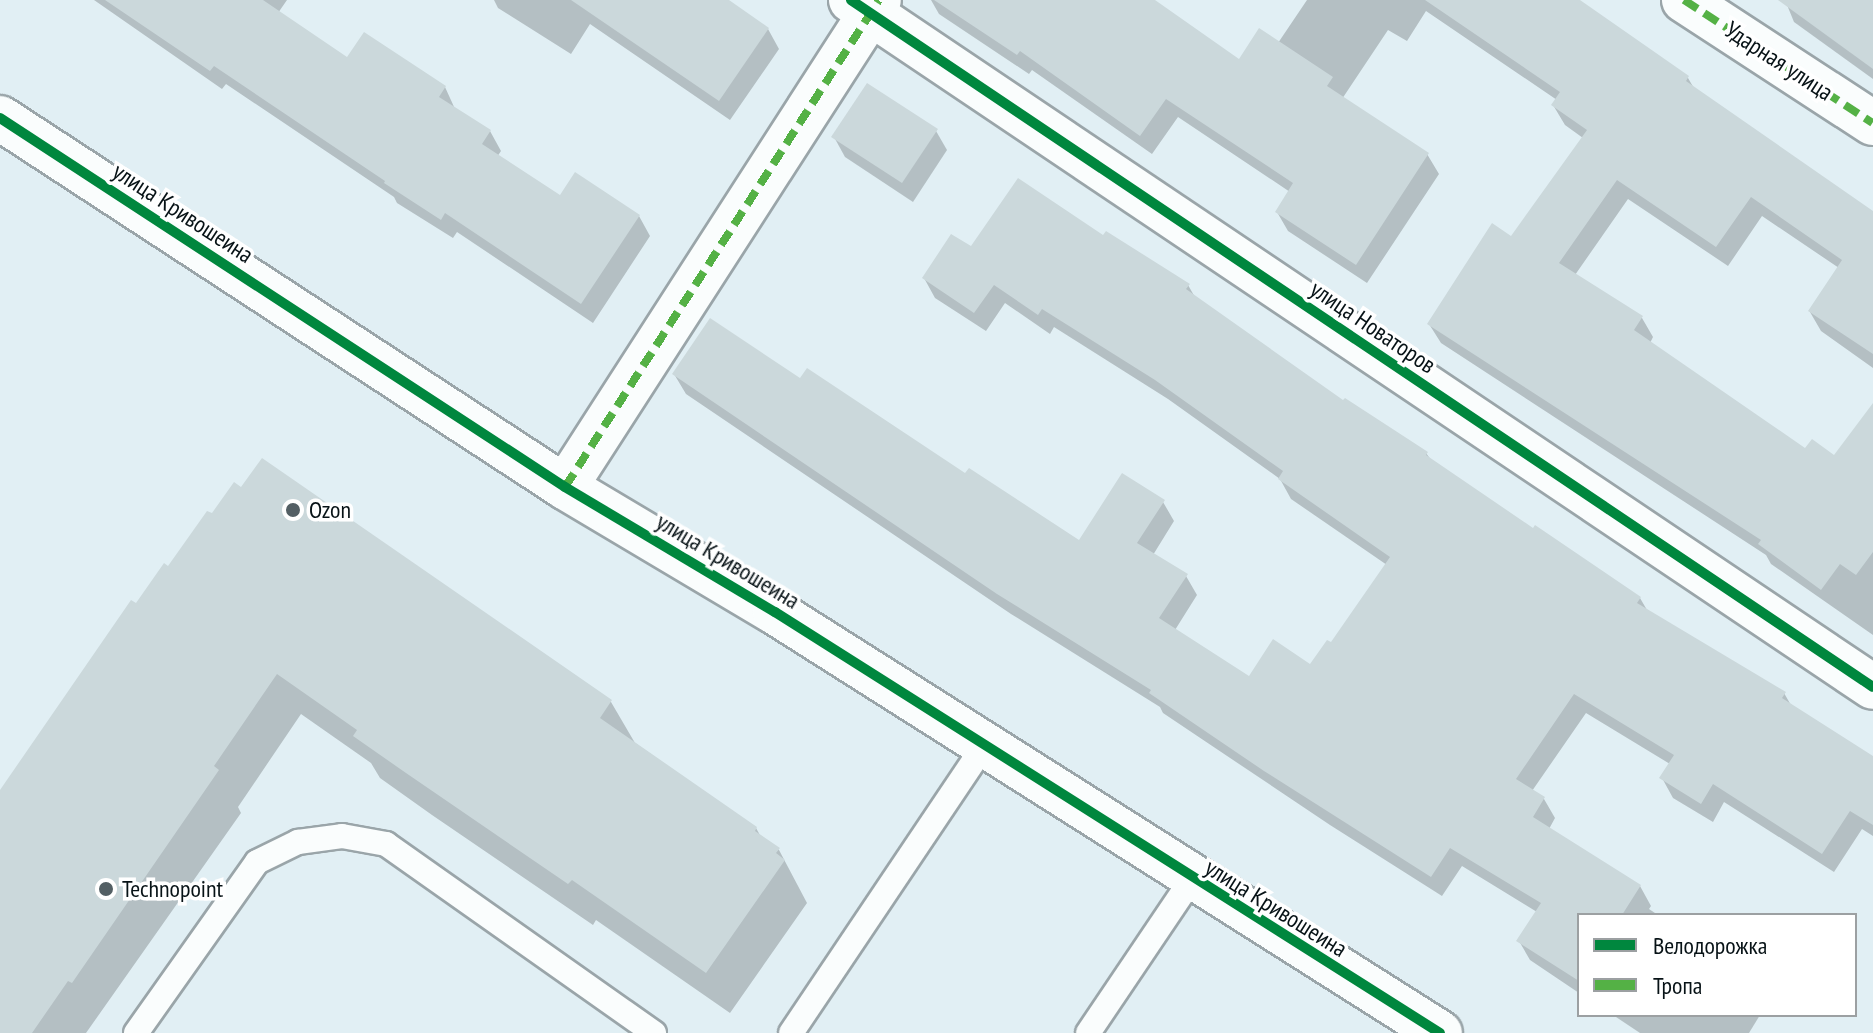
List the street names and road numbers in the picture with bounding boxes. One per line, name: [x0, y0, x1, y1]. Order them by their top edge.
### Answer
street label: Ударная улица: [1719, 15, 1839, 107]
street label: улица Кривошеина: [107, 157, 259, 269]
street label: улица Новаторов: [1305, 275, 1441, 379]
street label: улица Кривошеина: [651, 507, 805, 615]
street label: улица Кривошеина: [1200, 853, 1352, 963]

